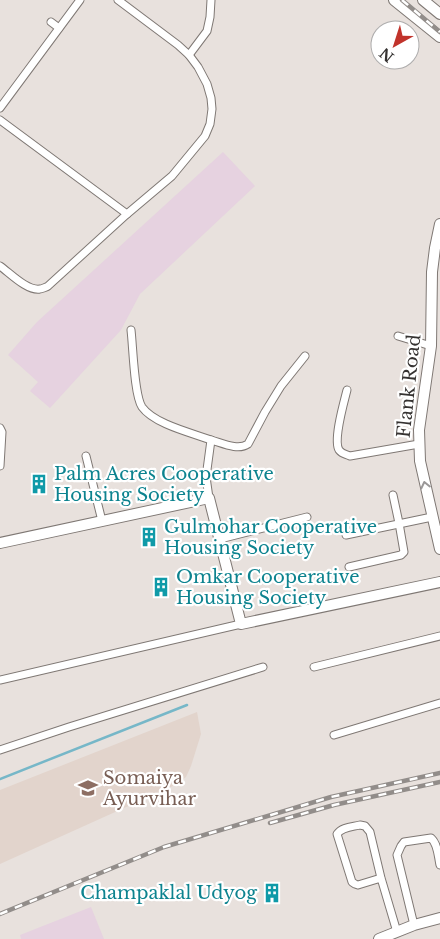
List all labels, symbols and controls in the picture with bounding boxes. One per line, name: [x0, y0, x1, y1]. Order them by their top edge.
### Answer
north arrow: [370, 20, 420, 70]
text: N: [376, 44, 398, 66]
street label: Flank Road: [393, 333, 425, 439]
place label: Palm Acres Cooperative Housing Society: [54, 463, 274, 506]
building icon: Palm Acres Cooperative Housing Society: [28, 473, 50, 495]
one-way arrow: [420, 480, 431, 489]
place label: Gulmohar Cooperative Housing Society: [164, 516, 377, 559]
building icon: Gulmohar Cooperative Housing Society: [138, 526, 160, 548]
place label: Omkar Cooperative Housing Society: [176, 566, 360, 609]
building icon: Omkar Cooperative Housing Society: [150, 576, 172, 598]
place label: Somaiya Ayurvihar: [102, 767, 196, 810]
school or university icon: Somaiya Ayurvihar: [77, 777, 99, 799]
place label: Champaklal Udyog: [80, 882, 257, 904]
building icon: Champaklal Udyog: [261, 882, 283, 904]

